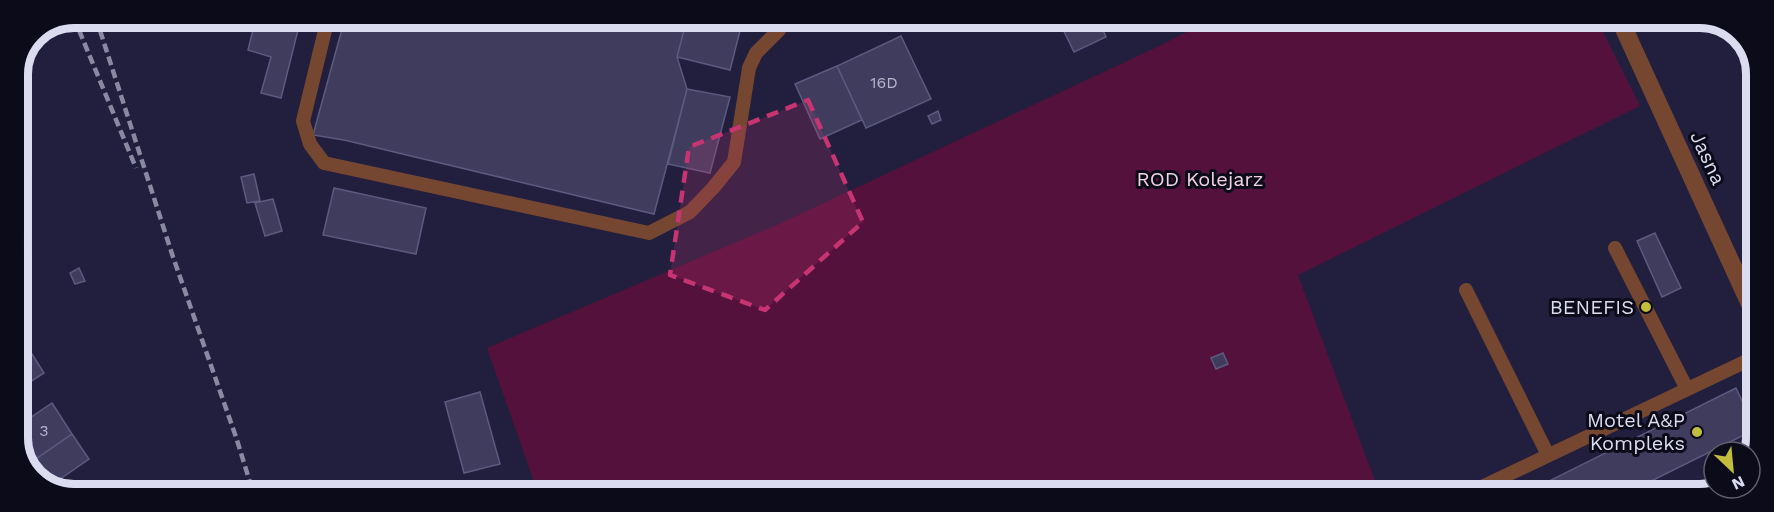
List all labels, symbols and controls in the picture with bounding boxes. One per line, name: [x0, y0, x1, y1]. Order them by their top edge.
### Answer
house number: 16D: [870, 73, 898, 92]
street label: Jasna: [1685, 127, 1731, 189]
park label: ROD Kolejarz: [1137, 167, 1263, 191]
place label: BENEFIS: [1550, 295, 1634, 319]
marker: BENEFIS: [1639, 300, 1653, 314]
place label: Motel A&P Kompleks: [1587, 408, 1685, 455]
house number: 3: [39, 421, 49, 440]
marker: Motel A&P Kompleks: [1690, 425, 1704, 439]
north arrow: [1702, 440, 1762, 500]
text: N: [1729, 472, 1748, 494]

